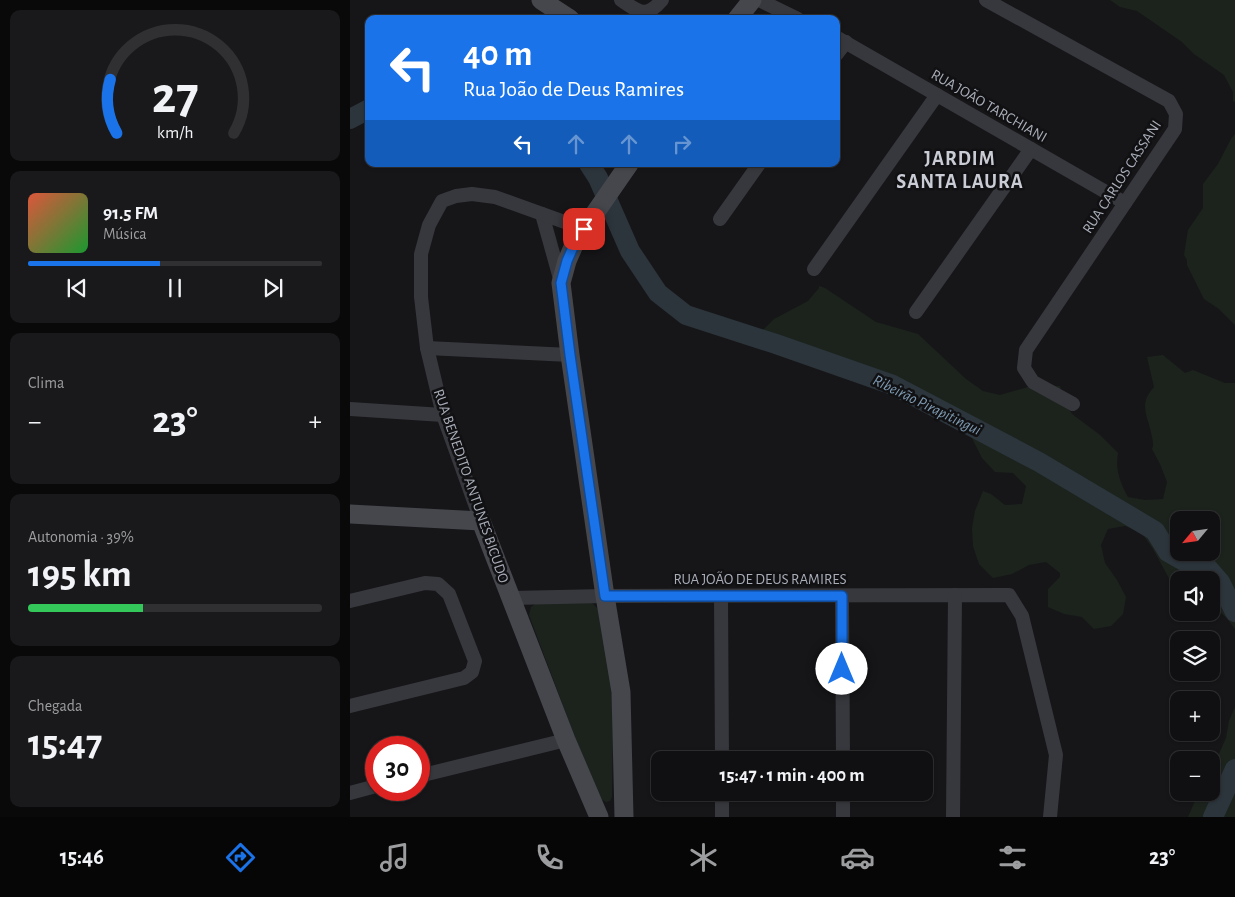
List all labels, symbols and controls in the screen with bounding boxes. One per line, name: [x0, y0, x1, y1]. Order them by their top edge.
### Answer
icon: left: [380, 35, 445, 100]
text: 40 m: [463, 37, 532, 72]
street label: RUA JOÃO TARCHIANI: [929, 66, 1050, 145]
text: 27: [152, 70, 198, 122]
text: Rua João de Deus Ramires: [463, 78, 684, 100]
street label: RUA CARLOS CASSANI: [1080, 118, 1164, 236]
text: km/h: [157, 124, 193, 142]
icon: left: [509, 130, 537, 158]
icon: ahead: [562, 130, 590, 158]
icon: ahead: [615, 130, 643, 158]
icon: right: [668, 130, 696, 158]
district label: JARDIM SANTA LAURA: [896, 149, 1024, 192]
text: 91.5 FM: [103, 204, 158, 223]
pin: [563, 208, 605, 250]
icon: arrive: [570, 215, 598, 243]
text: Música: [103, 226, 147, 242]
icon: previous: [63, 274, 91, 302]
icon: pause: [161, 274, 189, 302]
icon: next: [259, 274, 287, 302]
water label: Ribeirão Pirapitingui: [870, 372, 984, 439]
text: Clima: [28, 375, 64, 391]
street label: RUA BENEDITO ANTUNES BICUDO: [431, 387, 511, 585]
text: 23°: [152, 402, 198, 440]
text: −: [28, 408, 41, 436]
text: +: [309, 408, 322, 436]
north arrow: [1170, 511, 1220, 561]
map controls: [1170, 511, 1220, 801]
text: Autonomia · 39%: [28, 529, 134, 545]
text: 195 km: [28, 556, 132, 594]
street label: RUA JOÃO DE DEUS RAMIRES: [673, 571, 847, 587]
button: sound: [1170, 571, 1220, 621]
button: layers: [1170, 631, 1220, 681]
position arrow: [815, 642, 867, 694]
button: +: [1170, 691, 1220, 741]
text: Chegada: [28, 698, 83, 714]
text: 15:47: [28, 725, 102, 763]
speed limit sign: 30: [365, 736, 430, 801]
button: −: [1170, 751, 1220, 801]
text: 15:47 · 1 min · 400 m: [720, 766, 864, 785]
icon: directions: [223, 840, 258, 875]
icon: music: [377, 840, 412, 875]
icon: phone: [532, 840, 567, 875]
icon: climate: [686, 840, 721, 875]
icon: car: [840, 840, 875, 875]
icon: filters: [995, 840, 1030, 875]
text: 15:46: [60, 846, 104, 868]
text: 23°: [1149, 846, 1175, 868]

